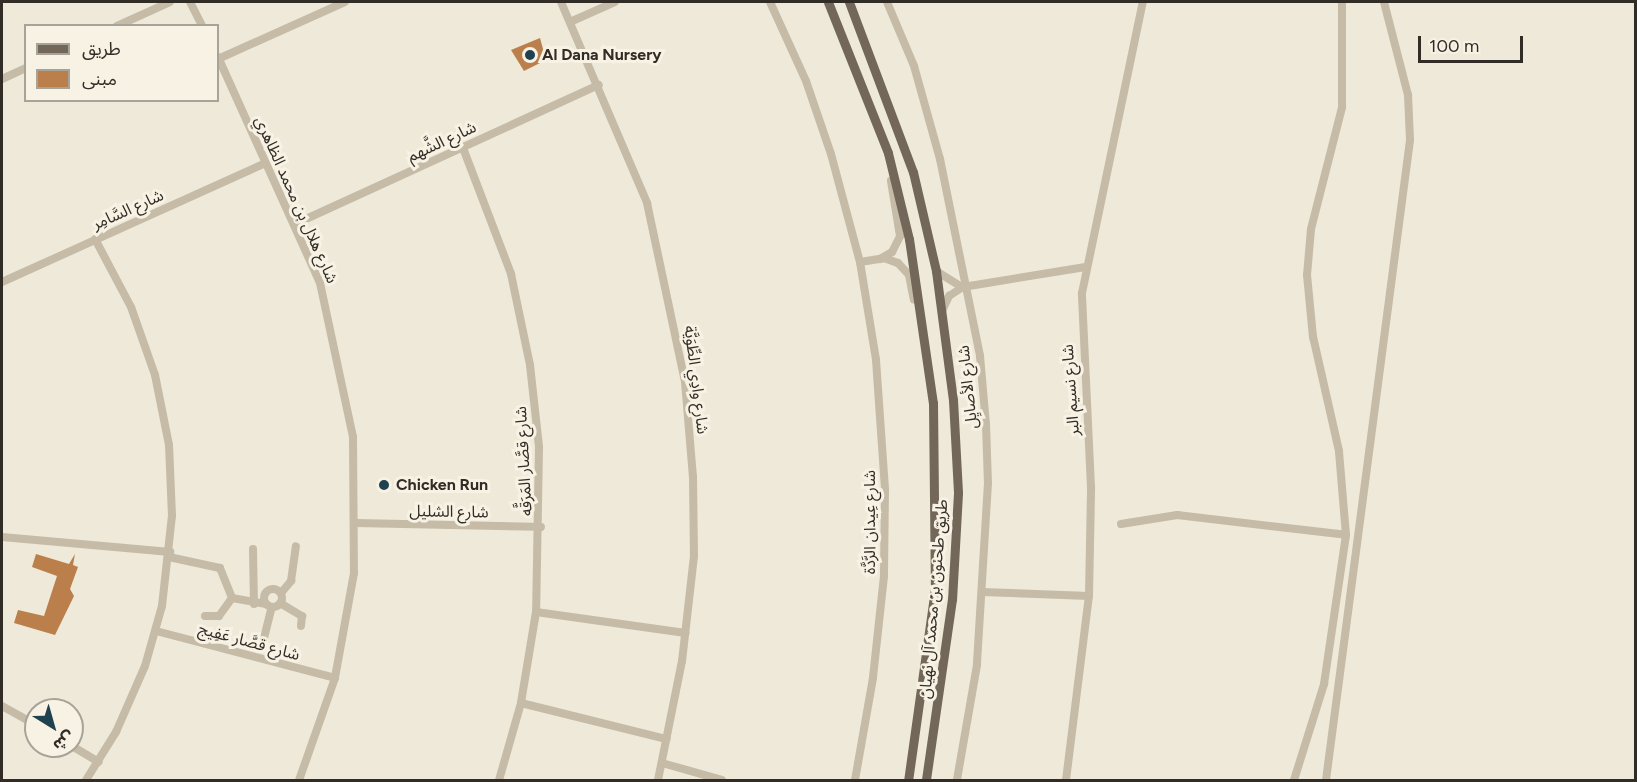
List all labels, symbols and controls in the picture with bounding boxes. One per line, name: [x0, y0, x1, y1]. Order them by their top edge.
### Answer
legend: [24, 24, 219, 102]
scale bar: [1421, 24, 1526, 62]
text: 100 m: [1429, 35, 1479, 57]
text: طريق: [82, 38, 121, 60]
place label: Al Dana Nursery: [542, 45, 661, 65]
marker: Al Dana Nursery: [523, 48, 537, 62]
text: مبنى: [82, 68, 117, 90]
street label: شارع هلال بن محمد الظاهري: [250, 113, 342, 287]
street label: شارع الشَّهم: [404, 118, 480, 166]
street label: شارع السَّامِر: [89, 186, 167, 234]
street label: شارع وادِي الطِّوَيَّة: [680, 325, 712, 435]
street label: شارع الأصايِل: [954, 344, 982, 430]
street label: شارع نسيم البر: [1058, 344, 1084, 436]
street label: شارع قصَّار المَرَقَّه: [512, 406, 536, 516]
street label: شارع عِيدان الرَّدَّة: [860, 470, 880, 574]
place label: Chicken Run: [396, 475, 488, 495]
marker: Chicken Run: [377, 478, 391, 492]
street label: طريق طحنون بن محمد آل نهيان: [916, 498, 952, 700]
street label: شارع الشليل: [409, 502, 489, 522]
street label: شارع قصَّار عَفِيج: [196, 619, 302, 665]
north arrow: [24, 698, 84, 758]
text: ش: [49, 727, 78, 755]

